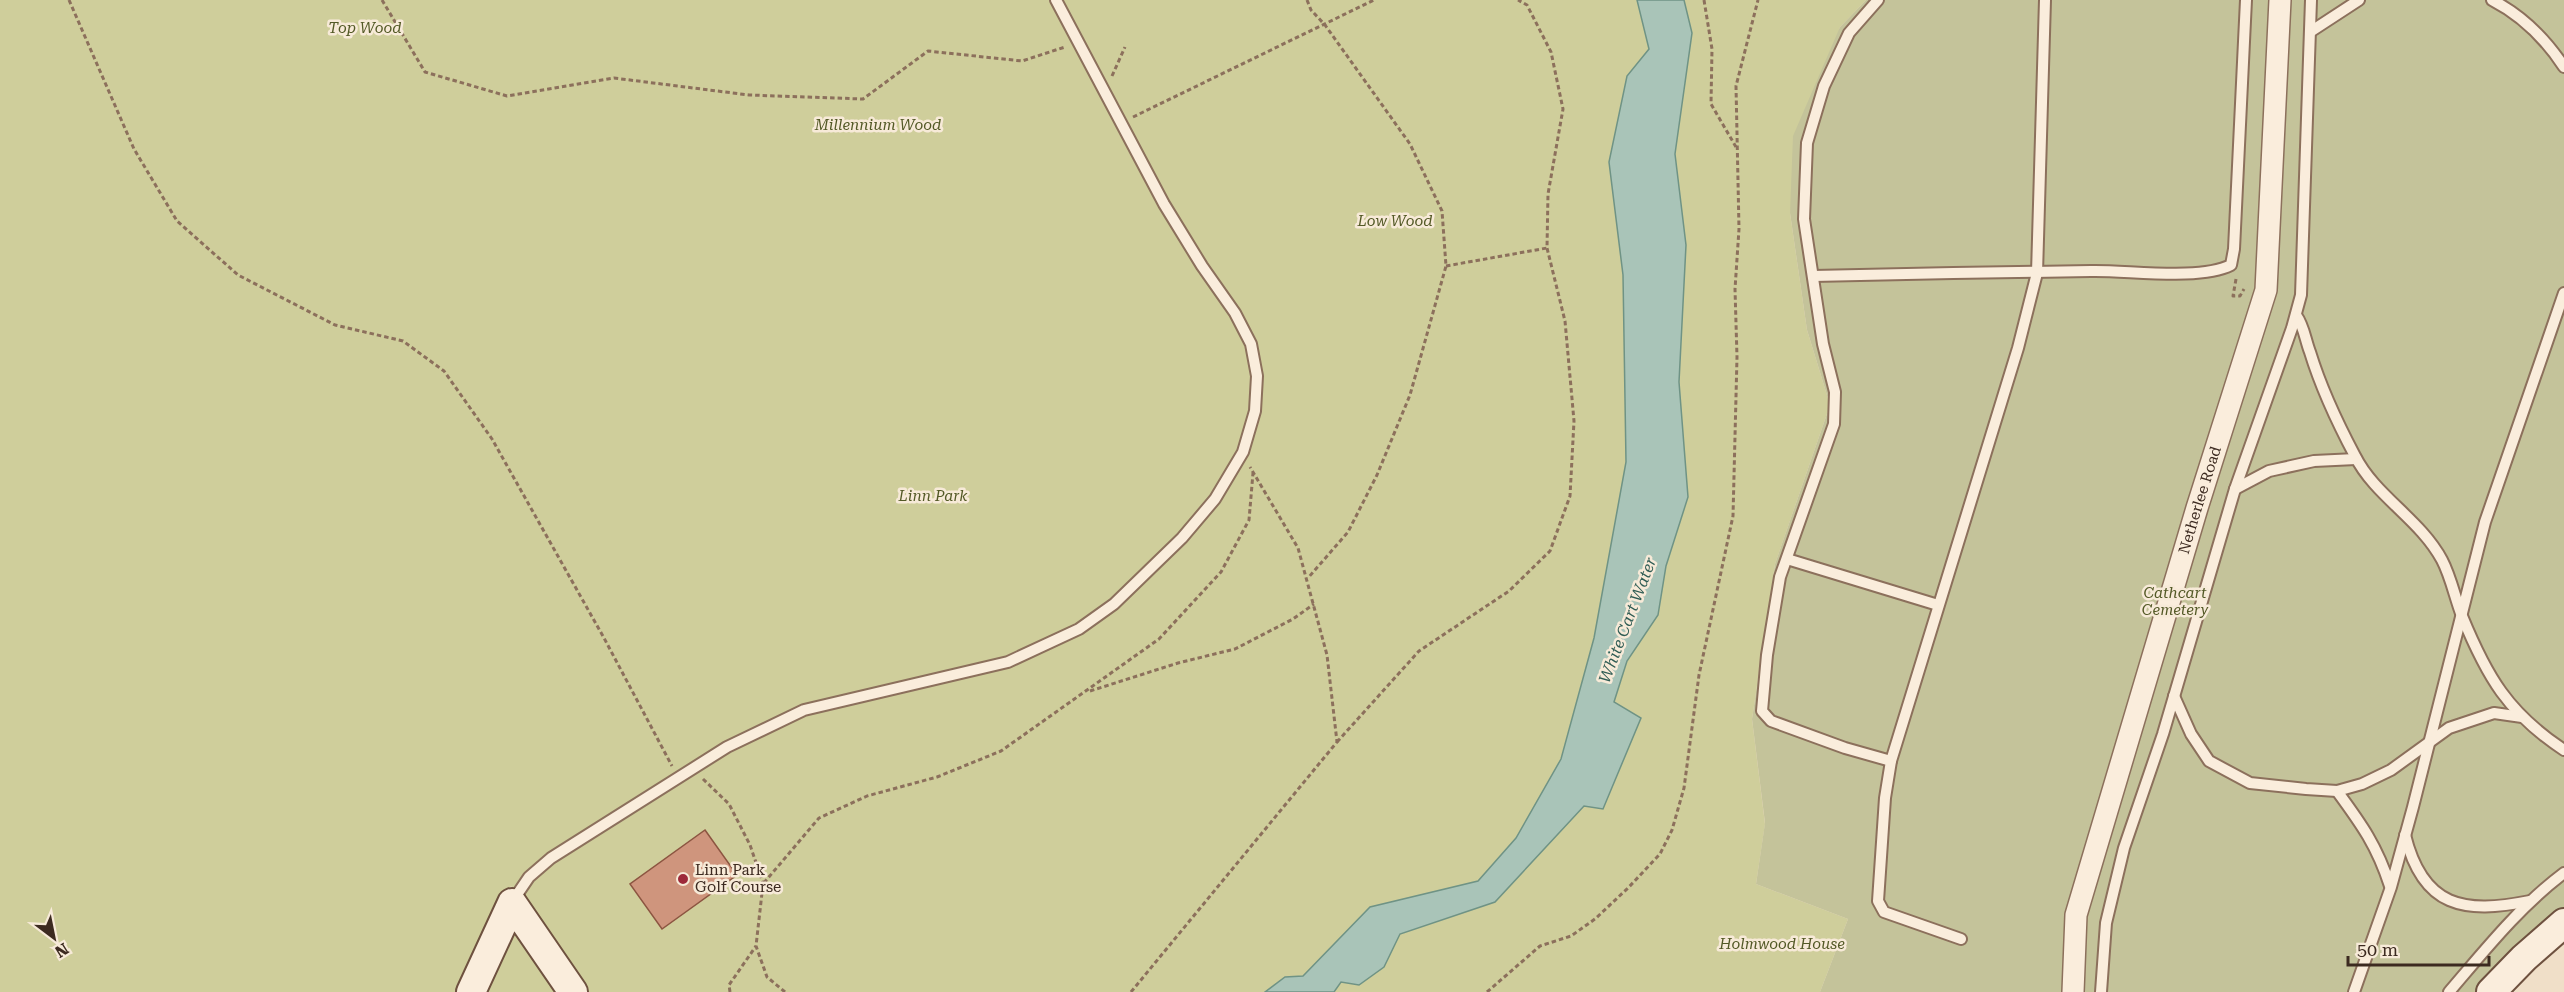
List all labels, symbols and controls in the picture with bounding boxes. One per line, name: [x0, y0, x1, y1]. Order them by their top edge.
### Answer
park label: Top Wood: [328, 19, 402, 37]
park label: Millennium Wood: [814, 116, 941, 134]
park label: Low Wood: [1356, 212, 1433, 230]
street label: Netherlee Road: [2175, 444, 2225, 556]
park label: Linn Park: [898, 487, 968, 505]
water label: White Cart Water: [1595, 554, 1660, 686]
park label: Cathcart Cemetery: [2142, 584, 2208, 619]
place label: Linn Park Golf Course: [695, 861, 781, 896]
marker: Linn Park Golf Course: [676, 872, 690, 886]
north arrow: [24, 908, 84, 968]
scale bar: [2348, 929, 2489, 967]
park label: Holmwood House: [1718, 935, 1845, 953]
text: N: [51, 939, 72, 962]
text: 50 m: [2357, 939, 2398, 960]

